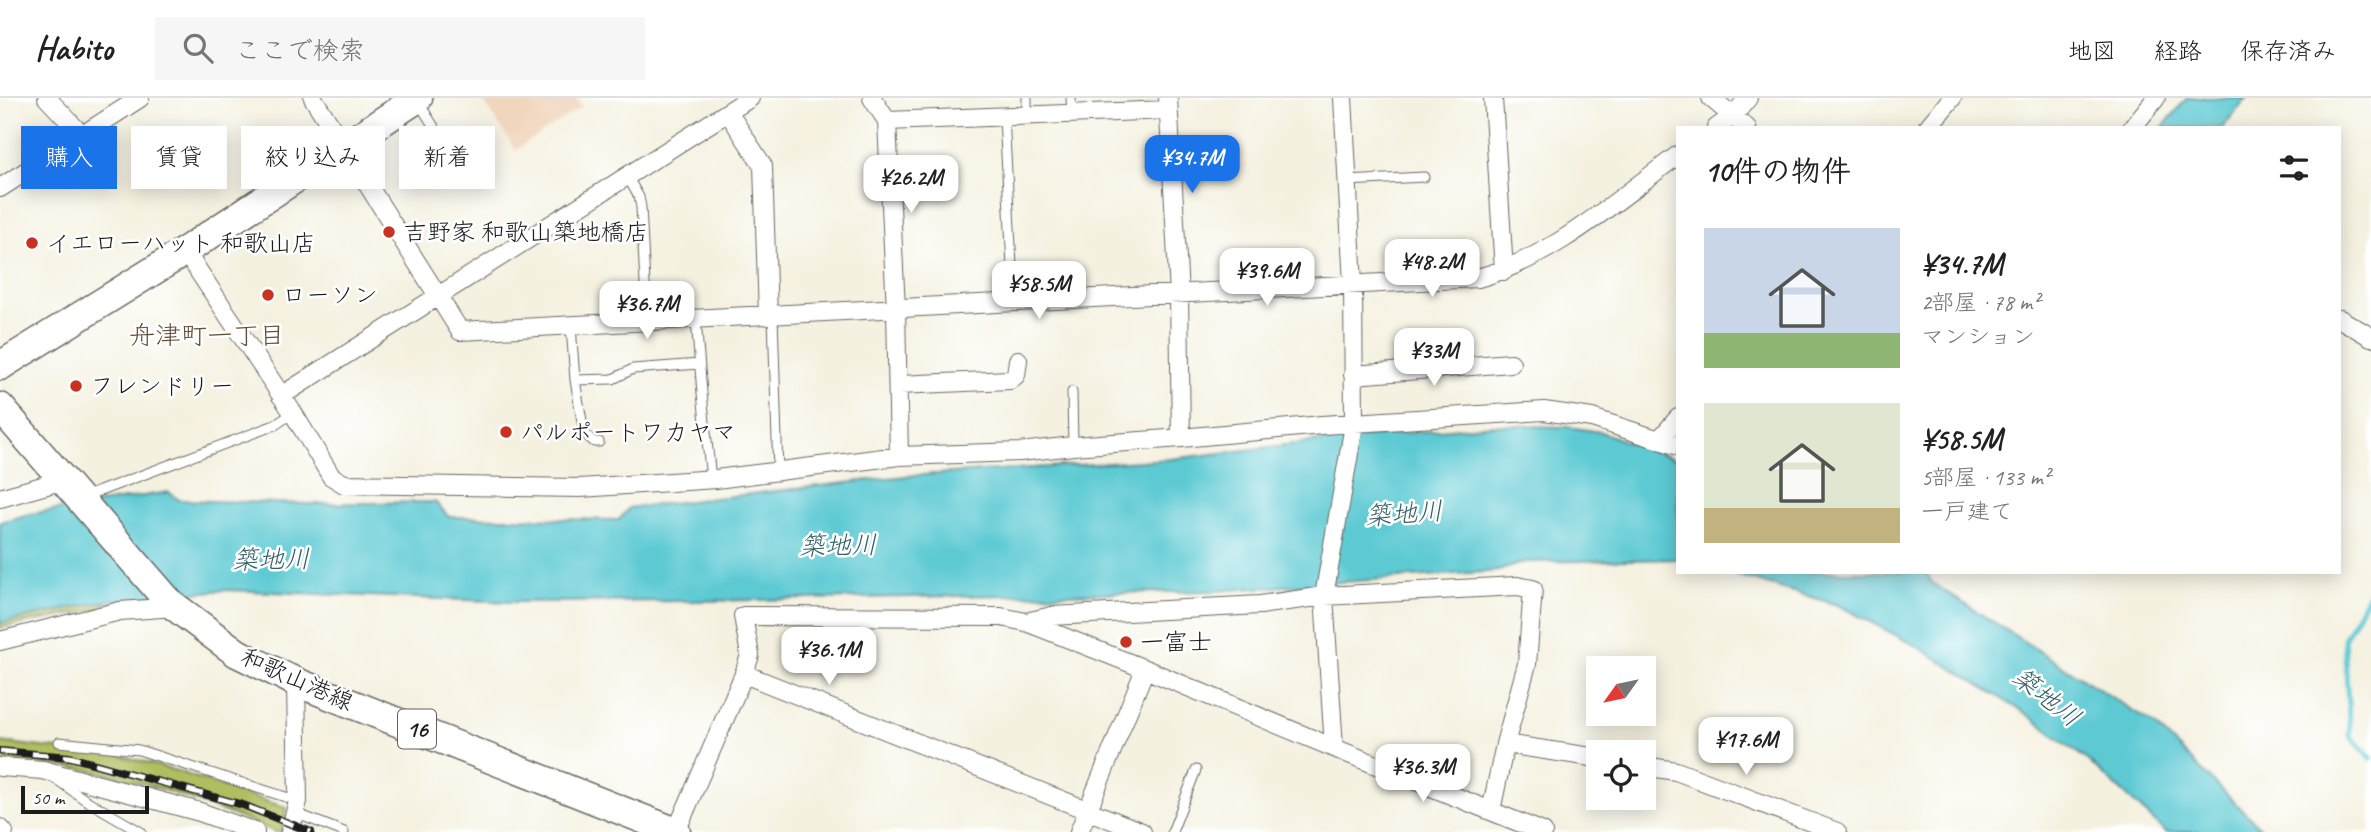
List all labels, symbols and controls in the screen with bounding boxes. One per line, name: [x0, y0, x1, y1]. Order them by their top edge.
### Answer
search box: [155, 17, 645, 80]
text: Habito: [35, 27, 113, 69]
icon: search: [179, 29, 217, 67]
text: ここで検索: [235, 34, 365, 67]
text: 地図: [2068, 36, 2116, 66]
text: 経路: [2154, 36, 2202, 66]
text: 保存済み: [2240, 36, 2336, 66]
chip: 購入: [21, 126, 117, 189]
chip: 賃貸: [131, 126, 227, 189]
chip: 絞り込み: [241, 126, 385, 189]
chip: 新着: [399, 126, 495, 189]
pin: ¥34.7M: [1135, 136, 1249, 195]
text: ¥34.7M: [1161, 143, 1223, 172]
icon: filters: [2275, 149, 2313, 187]
text: 10件の物件: [1704, 152, 1851, 190]
pin: ¥26.2M: [854, 156, 968, 215]
text: ¥26.2M: [879, 163, 943, 192]
place label: 吉野家 和歌山築地橋店: [403, 217, 649, 247]
marker: 吉野家 和歌山築地橋店: [381, 224, 397, 240]
place label: イエローハット 和歌山店: [46, 228, 316, 258]
marker: イエローハット 和歌山店: [24, 235, 40, 251]
pin: ¥48.2M: [1375, 240, 1489, 299]
text: ¥34.7M: [1921, 245, 2003, 283]
text: ¥48.2M: [1401, 247, 1463, 276]
pin: ¥39.6M: [1210, 248, 1324, 308]
text: ¥39.6M: [1236, 256, 1298, 285]
icon: home: [1760, 256, 1844, 340]
pin: ¥58.5M: [982, 262, 1096, 321]
text: ¥58.5M: [1008, 269, 1070, 298]
place label: ローソン: [282, 280, 378, 310]
pin: ¥36.7M: [590, 282, 704, 341]
marker: ローソン: [260, 287, 276, 303]
text: 2部屋 · 78 m²: [1921, 288, 2039, 317]
text: ¥36.7M: [615, 289, 679, 318]
district label: 舟津町一丁目: [129, 319, 285, 352]
text: マンション: [1921, 322, 2035, 351]
pin: ¥33M: [1393, 328, 1475, 388]
text: ¥33M: [1410, 336, 1458, 365]
place label: フレンドリー: [90, 371, 234, 401]
marker: フレンドリー: [68, 378, 84, 394]
place label: パルポートワカヤマ: [520, 417, 736, 447]
text: ¥58.5M: [1921, 420, 2002, 458]
marker: パルポートワカヤマ: [498, 424, 514, 440]
icon: home: [1760, 431, 1844, 515]
text: 5部屋 · 133 m²: [1921, 463, 2050, 492]
water label: 築地川: [1364, 494, 1444, 533]
text: 一戸建て: [1921, 497, 2013, 526]
water label: 築地川: [799, 528, 877, 563]
water label: 築地川: [232, 542, 310, 577]
place label: 一富士: [1140, 627, 1212, 657]
pin: ¥36.1M: [772, 628, 886, 687]
marker: 一富士: [1118, 634, 1134, 650]
text: ¥36.1M: [797, 635, 861, 664]
street label: 和歌山港線: [236, 641, 358, 717]
north arrow: [1586, 656, 1656, 726]
map controls: [1586, 656, 1656, 810]
water label: 築地川: [2006, 660, 2088, 734]
road number: 16: [398, 709, 436, 748]
pin: ¥17.6M: [1689, 718, 1803, 777]
text: ¥17.6M: [1714, 725, 1778, 754]
button: locate: [1586, 740, 1656, 810]
pin: ¥36.3M: [1366, 744, 1480, 804]
text: ¥36.3M: [1391, 752, 1455, 781]
scale bar: [21, 783, 149, 815]
text: 50 m: [32, 786, 64, 810]

